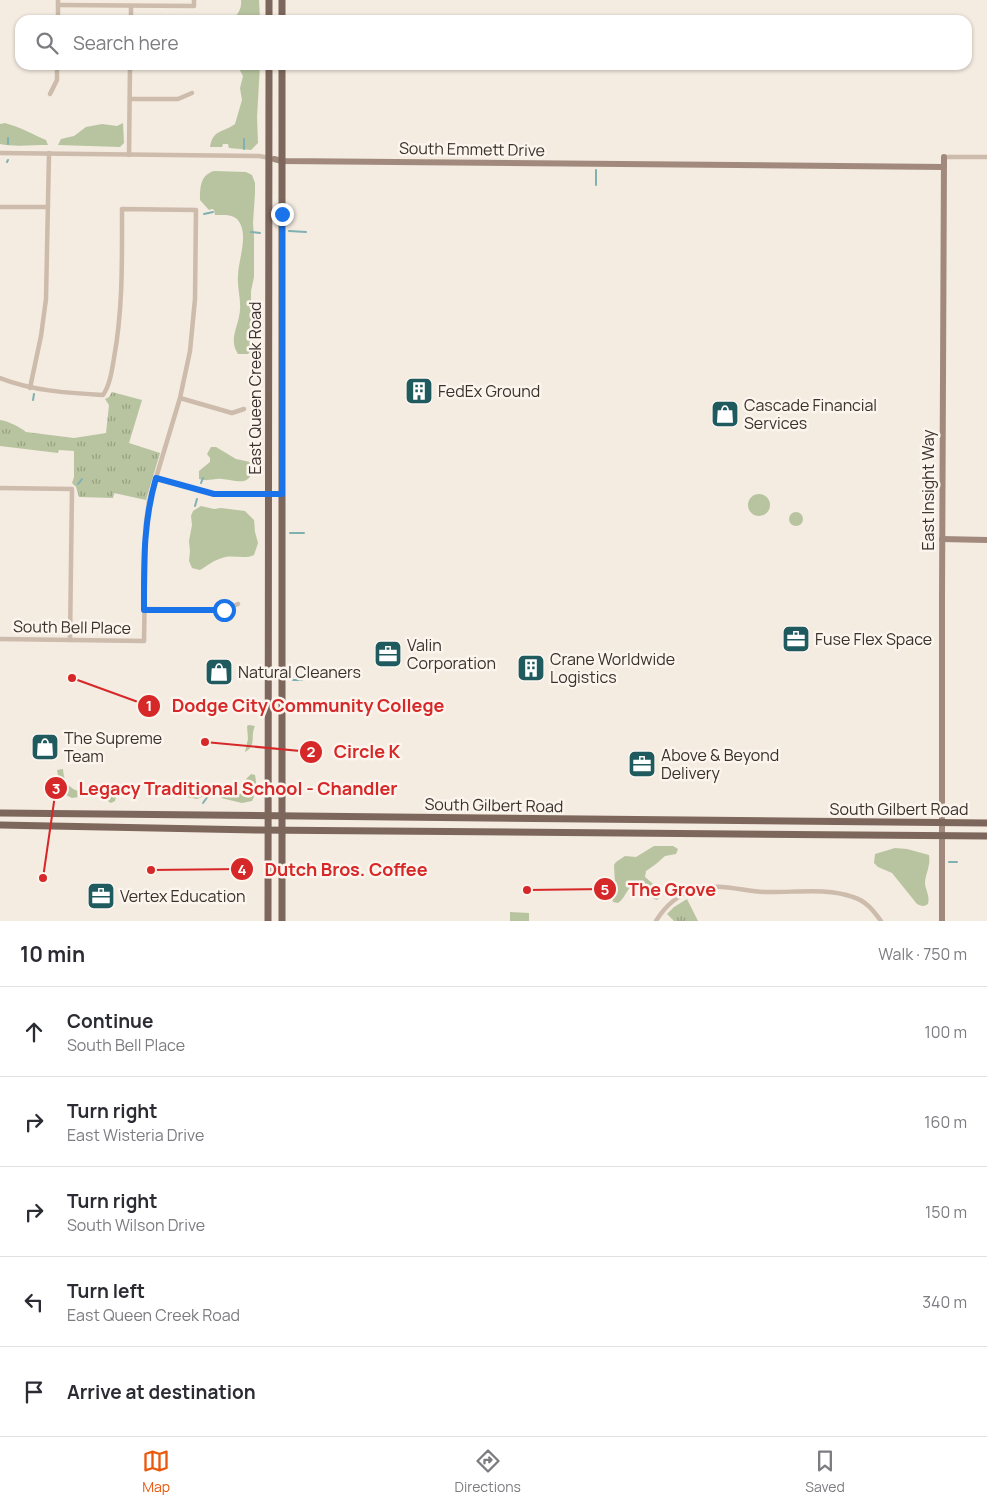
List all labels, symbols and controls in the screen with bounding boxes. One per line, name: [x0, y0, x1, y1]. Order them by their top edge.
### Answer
search box: [15, 15, 972, 70]
icon: search: [33, 29, 61, 57]
text: Search here: [73, 30, 179, 56]
street label: South Emmett Drive: [399, 137, 545, 161]
route end: [271, 203, 294, 226]
street label: East Queen Creek Road: [244, 301, 266, 475]
building icon: FedEx Ground: [404, 376, 434, 406]
place label: FedEx Ground: [438, 380, 540, 402]
place label: Cascade Financial Services: [744, 394, 877, 434]
shop icon: Cascade Financial Services: [710, 399, 740, 429]
street label: East Insight Way: [917, 429, 939, 551]
route start: [213, 599, 236, 622]
street label: South Bell Place: [13, 615, 131, 639]
office icon: Fuse Flex Space: [781, 624, 811, 654]
place label: Fuse Flex Space: [815, 628, 932, 650]
place label: Valin Corporation: [407, 634, 496, 674]
office icon: Valin Corporation: [373, 639, 403, 669]
place label: Crane Worldwide Logistics: [550, 648, 675, 688]
building icon: Crane Worldwide Logistics: [516, 653, 546, 683]
shop icon: Natural Cleaners: [204, 657, 234, 687]
place label: Natural Cleaners: [238, 661, 361, 683]
callout: Dodge City Community College: [137, 689, 454, 722]
text: Dodge City Community College: [172, 693, 445, 717]
text: 1: [146, 695, 152, 716]
place label: The Supreme Team: [64, 727, 162, 767]
shop icon: The Supreme Team: [30, 732, 60, 762]
callout: Circle K: [299, 735, 410, 768]
text: Circle K: [334, 739, 401, 763]
text: 2: [307, 741, 316, 762]
place label: Above & Beyond Delivery: [661, 744, 779, 784]
office icon: Above & Beyond Delivery: [627, 749, 657, 779]
callout: Legacy Traditional School - Chandler: [44, 772, 408, 805]
text: Legacy Traditional School - Chandler: [78, 776, 398, 800]
text: 3: [52, 778, 60, 799]
street label: South Gilbert Road: [424, 793, 564, 817]
street label: South Gilbert Road: [830, 798, 968, 820]
callout: Dutch Bros. Coffee: [229, 853, 437, 886]
text: Dutch Bros. Coffee: [264, 857, 428, 881]
text: 4: [237, 859, 247, 880]
callout: The Grove: [593, 873, 726, 906]
text: The Grove: [628, 877, 716, 901]
text: 5: [601, 879, 610, 900]
office icon: Vertex Education: [86, 881, 116, 911]
place label: Vertex Education: [120, 885, 245, 907]
text: 10 min: [20, 940, 85, 968]
text: Walk · 750 m: [878, 943, 967, 965]
text: Continue: [67, 1008, 153, 1034]
icon: ahead: [20, 1018, 48, 1046]
text: 100 m: [924, 1021, 967, 1043]
text: South Bell Place: [67, 1034, 185, 1056]
text: Turn right: [67, 1098, 157, 1124]
icon: right: [20, 1108, 48, 1136]
text: 160 m: [924, 1111, 967, 1133]
text: East Wisteria Drive: [67, 1124, 204, 1146]
text: Turn right: [67, 1188, 157, 1214]
icon: right: [20, 1198, 48, 1226]
text: 150 m: [925, 1201, 967, 1223]
text: South Wilson Drive: [67, 1214, 205, 1236]
text: Turn left: [67, 1278, 145, 1304]
icon: left: [20, 1288, 48, 1316]
text: 340 m: [922, 1291, 967, 1313]
text: East Queen Creek Road: [67, 1304, 240, 1326]
icon: arrive: [20, 1378, 48, 1406]
text: Arrive at destination: [67, 1379, 256, 1405]
tab: Map: [142, 1447, 170, 1496]
tab: Directions: [455, 1447, 521, 1496]
tab: Saved: [805, 1447, 845, 1496]

